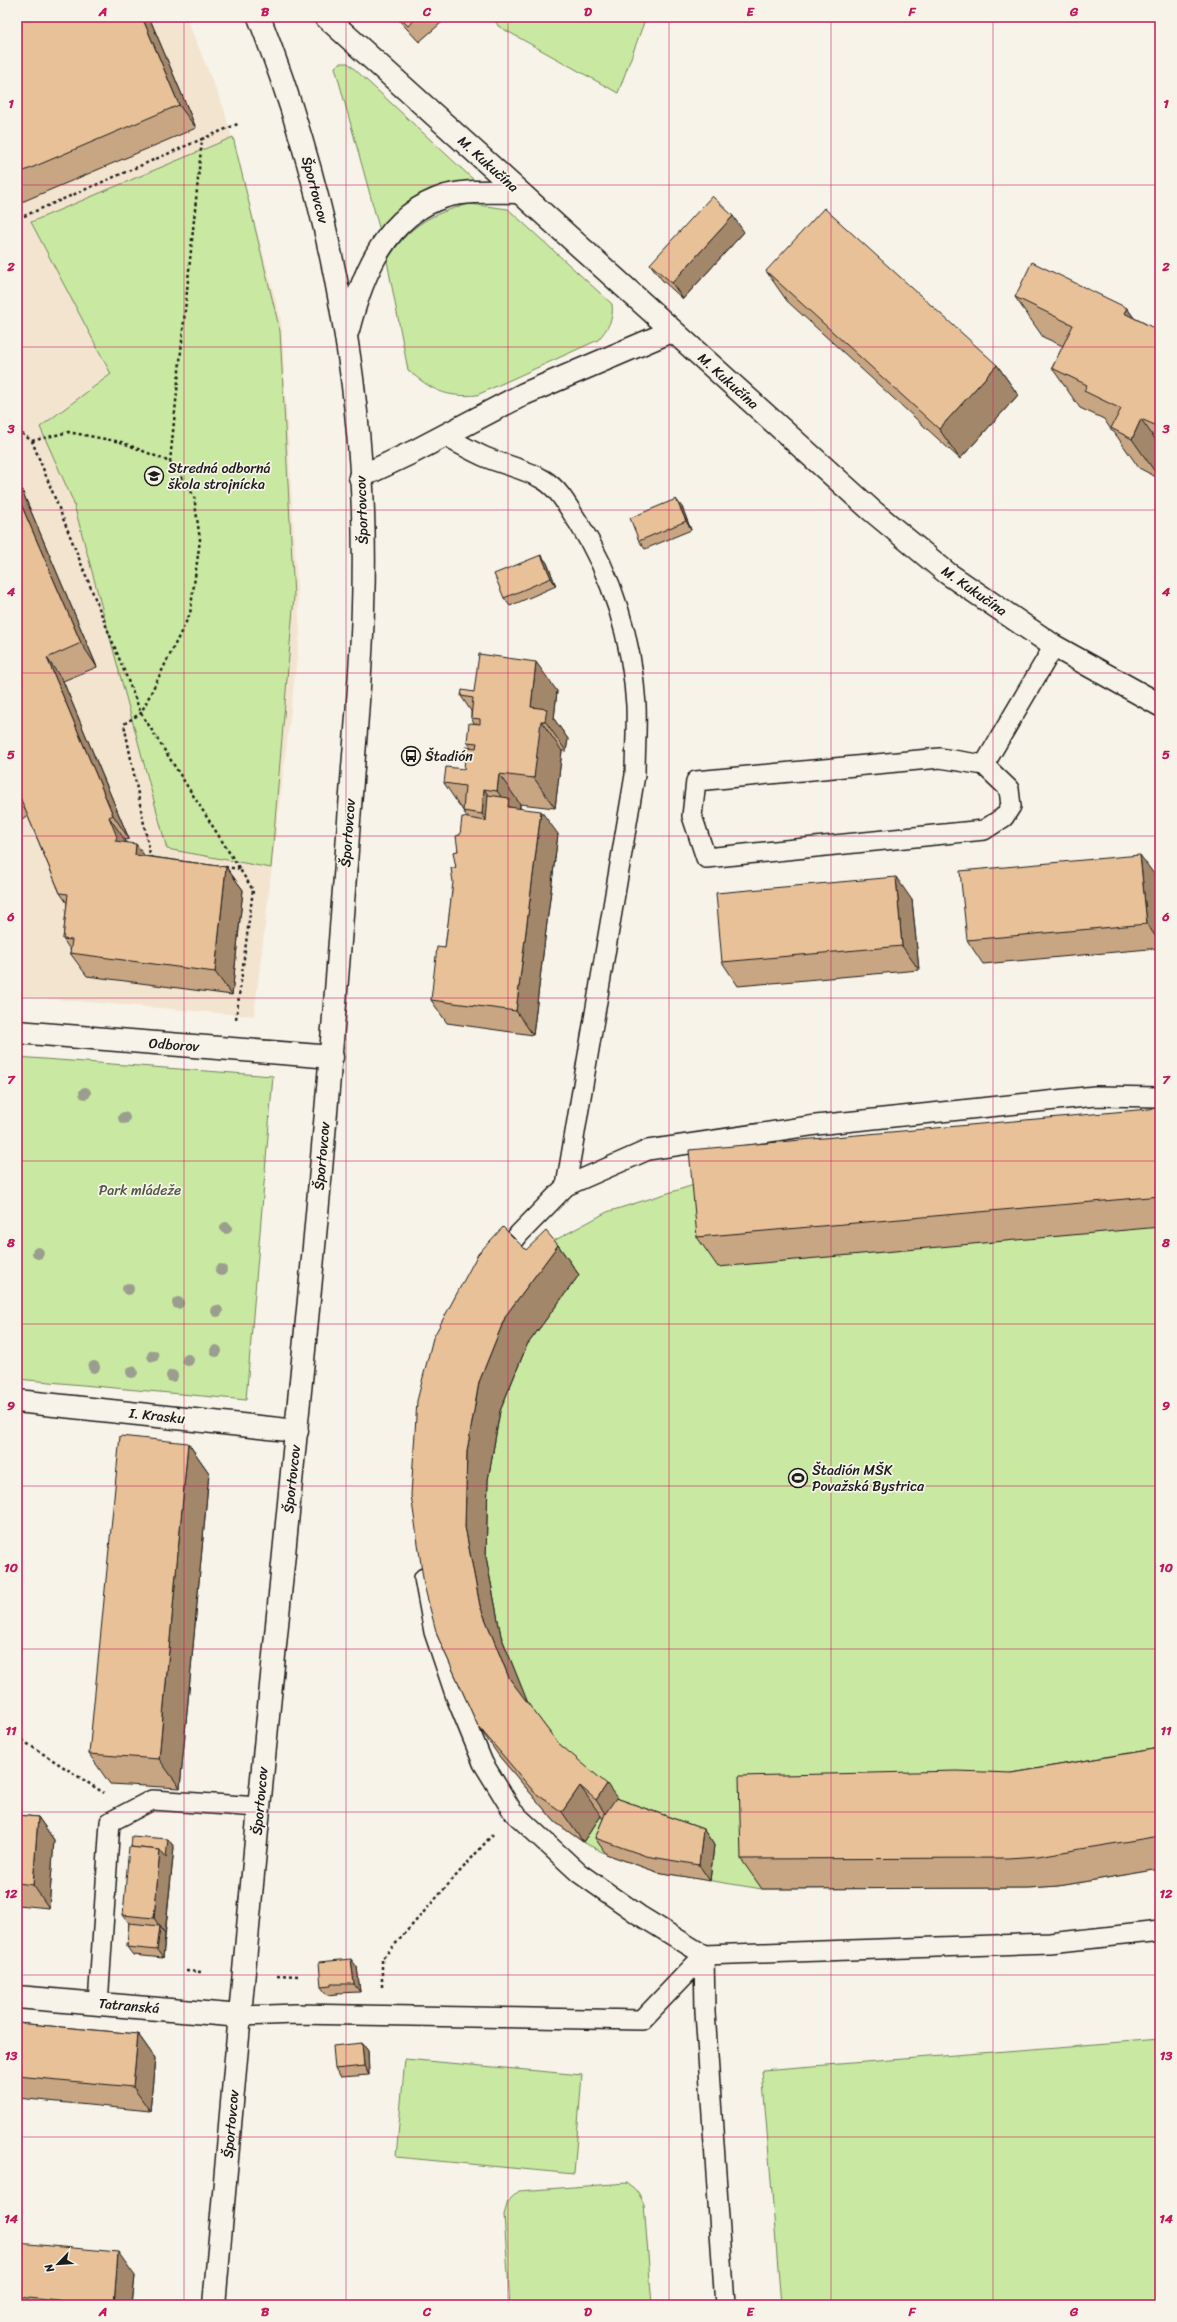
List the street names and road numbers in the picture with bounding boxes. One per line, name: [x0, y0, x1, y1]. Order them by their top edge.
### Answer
street label: M. Kukučína: [452, 129, 524, 199]
street label: Športovcov: [294, 154, 336, 227]
street label: M. Kukučína: [692, 346, 764, 416]
street label: Športovcov: [348, 475, 376, 545]
street label: M. Kukučína: [936, 559, 1012, 623]
street label: Športovcov: [333, 797, 363, 868]
street label: Odborov: [148, 1031, 201, 1059]
street label: Športovcov: [307, 1120, 337, 1191]
street label: I. Krasku: [127, 1401, 187, 1431]
street label: Športovcov: [276, 1443, 308, 1514]
street label: Športovcov: [245, 1765, 275, 1836]
street label: Tatranská: [98, 1991, 160, 2021]
street label: Športovcov: [216, 2088, 246, 2159]

